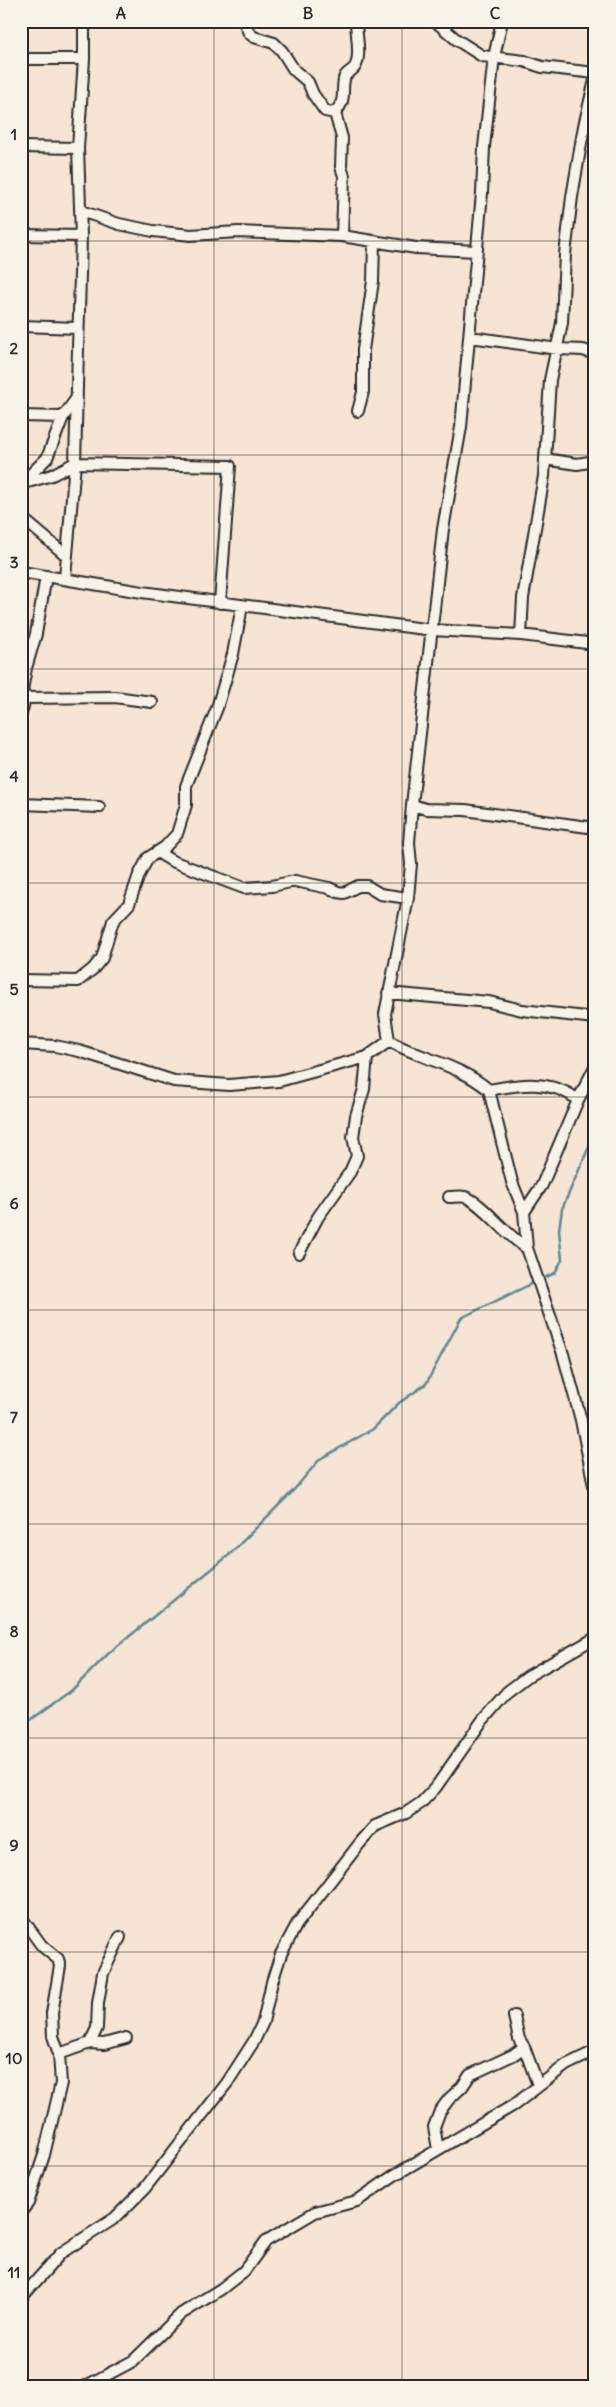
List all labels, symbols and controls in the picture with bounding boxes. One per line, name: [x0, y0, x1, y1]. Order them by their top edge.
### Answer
text: A: [116, 3, 126, 23]
text: B: [303, 3, 314, 23]
text: C: [490, 3, 501, 23]
text: 1: [11, 124, 17, 144]
text: 2: [10, 338, 19, 358]
text: 3: [9, 552, 19, 572]
text: 4: [9, 766, 19, 786]
text: 5: [9, 979, 19, 999]
text: 6: [9, 1193, 19, 1213]
text: 7: [10, 1407, 18, 1427]
text: 8: [9, 1621, 19, 1641]
text: 9: [9, 1835, 19, 1855]
text: 10: [6, 2048, 22, 2068]
text: 11: [8, 2262, 20, 2282]

